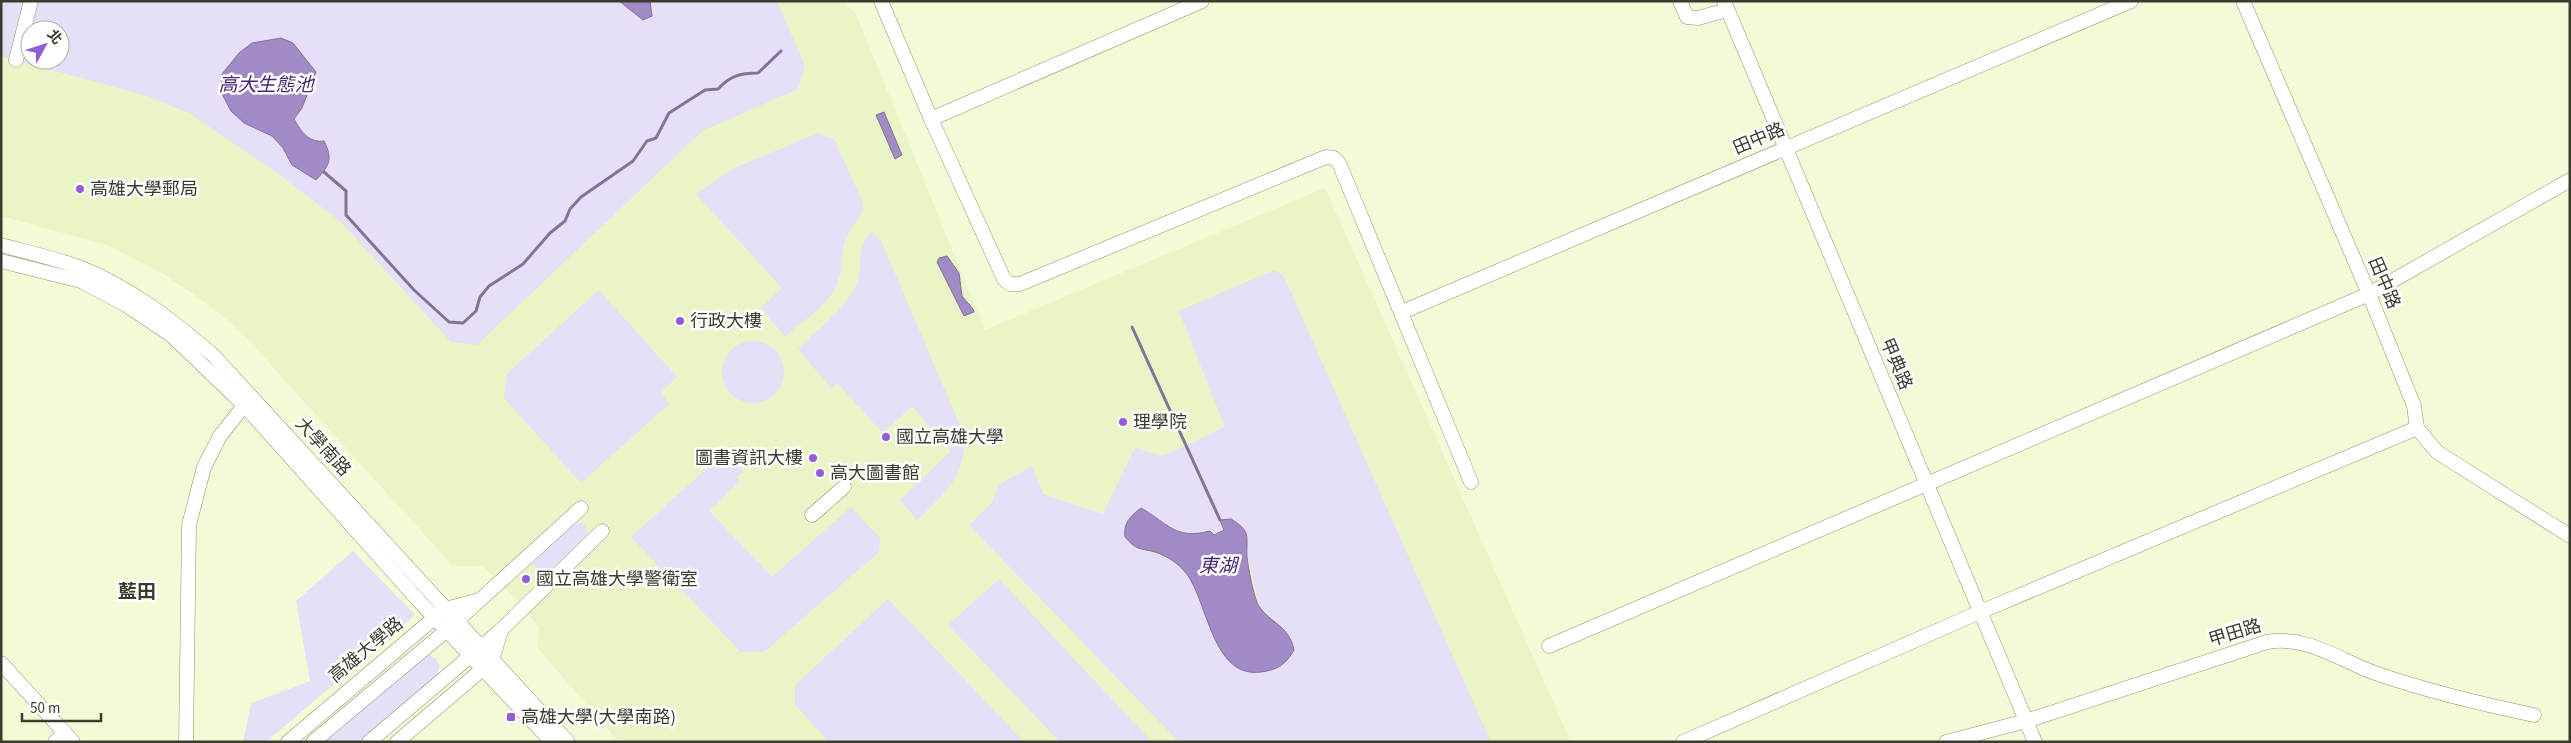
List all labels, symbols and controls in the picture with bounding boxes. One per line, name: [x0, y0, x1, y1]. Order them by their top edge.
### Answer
north arrow: [20, 20, 70, 70]
text: 北: [42, 25, 66, 49]
water label: 高大生態池: [218, 72, 315, 99]
street label: 田中路: [1729, 117, 1789, 161]
place label: 高雄大學郵局: [90, 177, 198, 202]
marker: 高雄大學郵局: [74, 183, 86, 195]
street label: 田中路: [2362, 253, 2406, 313]
place label: 行政大樓: [690, 309, 762, 334]
marker: 行政大樓: [674, 315, 686, 327]
street label: 甲典路: [1874, 334, 1918, 394]
place label: 理學院: [1133, 410, 1187, 435]
street label: 大學南路: [290, 412, 356, 482]
marker: 理學院: [1117, 416, 1129, 428]
place label: 國立高雄大學: [896, 425, 1004, 450]
marker: 國立高雄大學: [880, 431, 892, 443]
place label: 圖書資訊大樓: [695, 446, 803, 471]
marker: 圖書資訊大樓: [807, 452, 819, 464]
place label: 高大圖書館: [830, 461, 920, 486]
marker: 高大圖書館: [814, 467, 826, 479]
water label: 東湖: [1199, 553, 1240, 580]
place label: 國立高雄大學警衛室: [536, 567, 698, 592]
marker: 國立高雄大學警衛室: [520, 573, 532, 585]
district label: 藍田: [118, 579, 156, 606]
street label: 高雄大學路: [323, 611, 409, 689]
street label: 甲田路: [2206, 613, 2264, 653]
scale bar: [22, 690, 101, 722]
text: 50 m: [30, 698, 60, 719]
place label: 高雄大學(大學南路): [521, 705, 676, 730]
marker: 高雄大學(大學南路): [505, 711, 517, 723]

